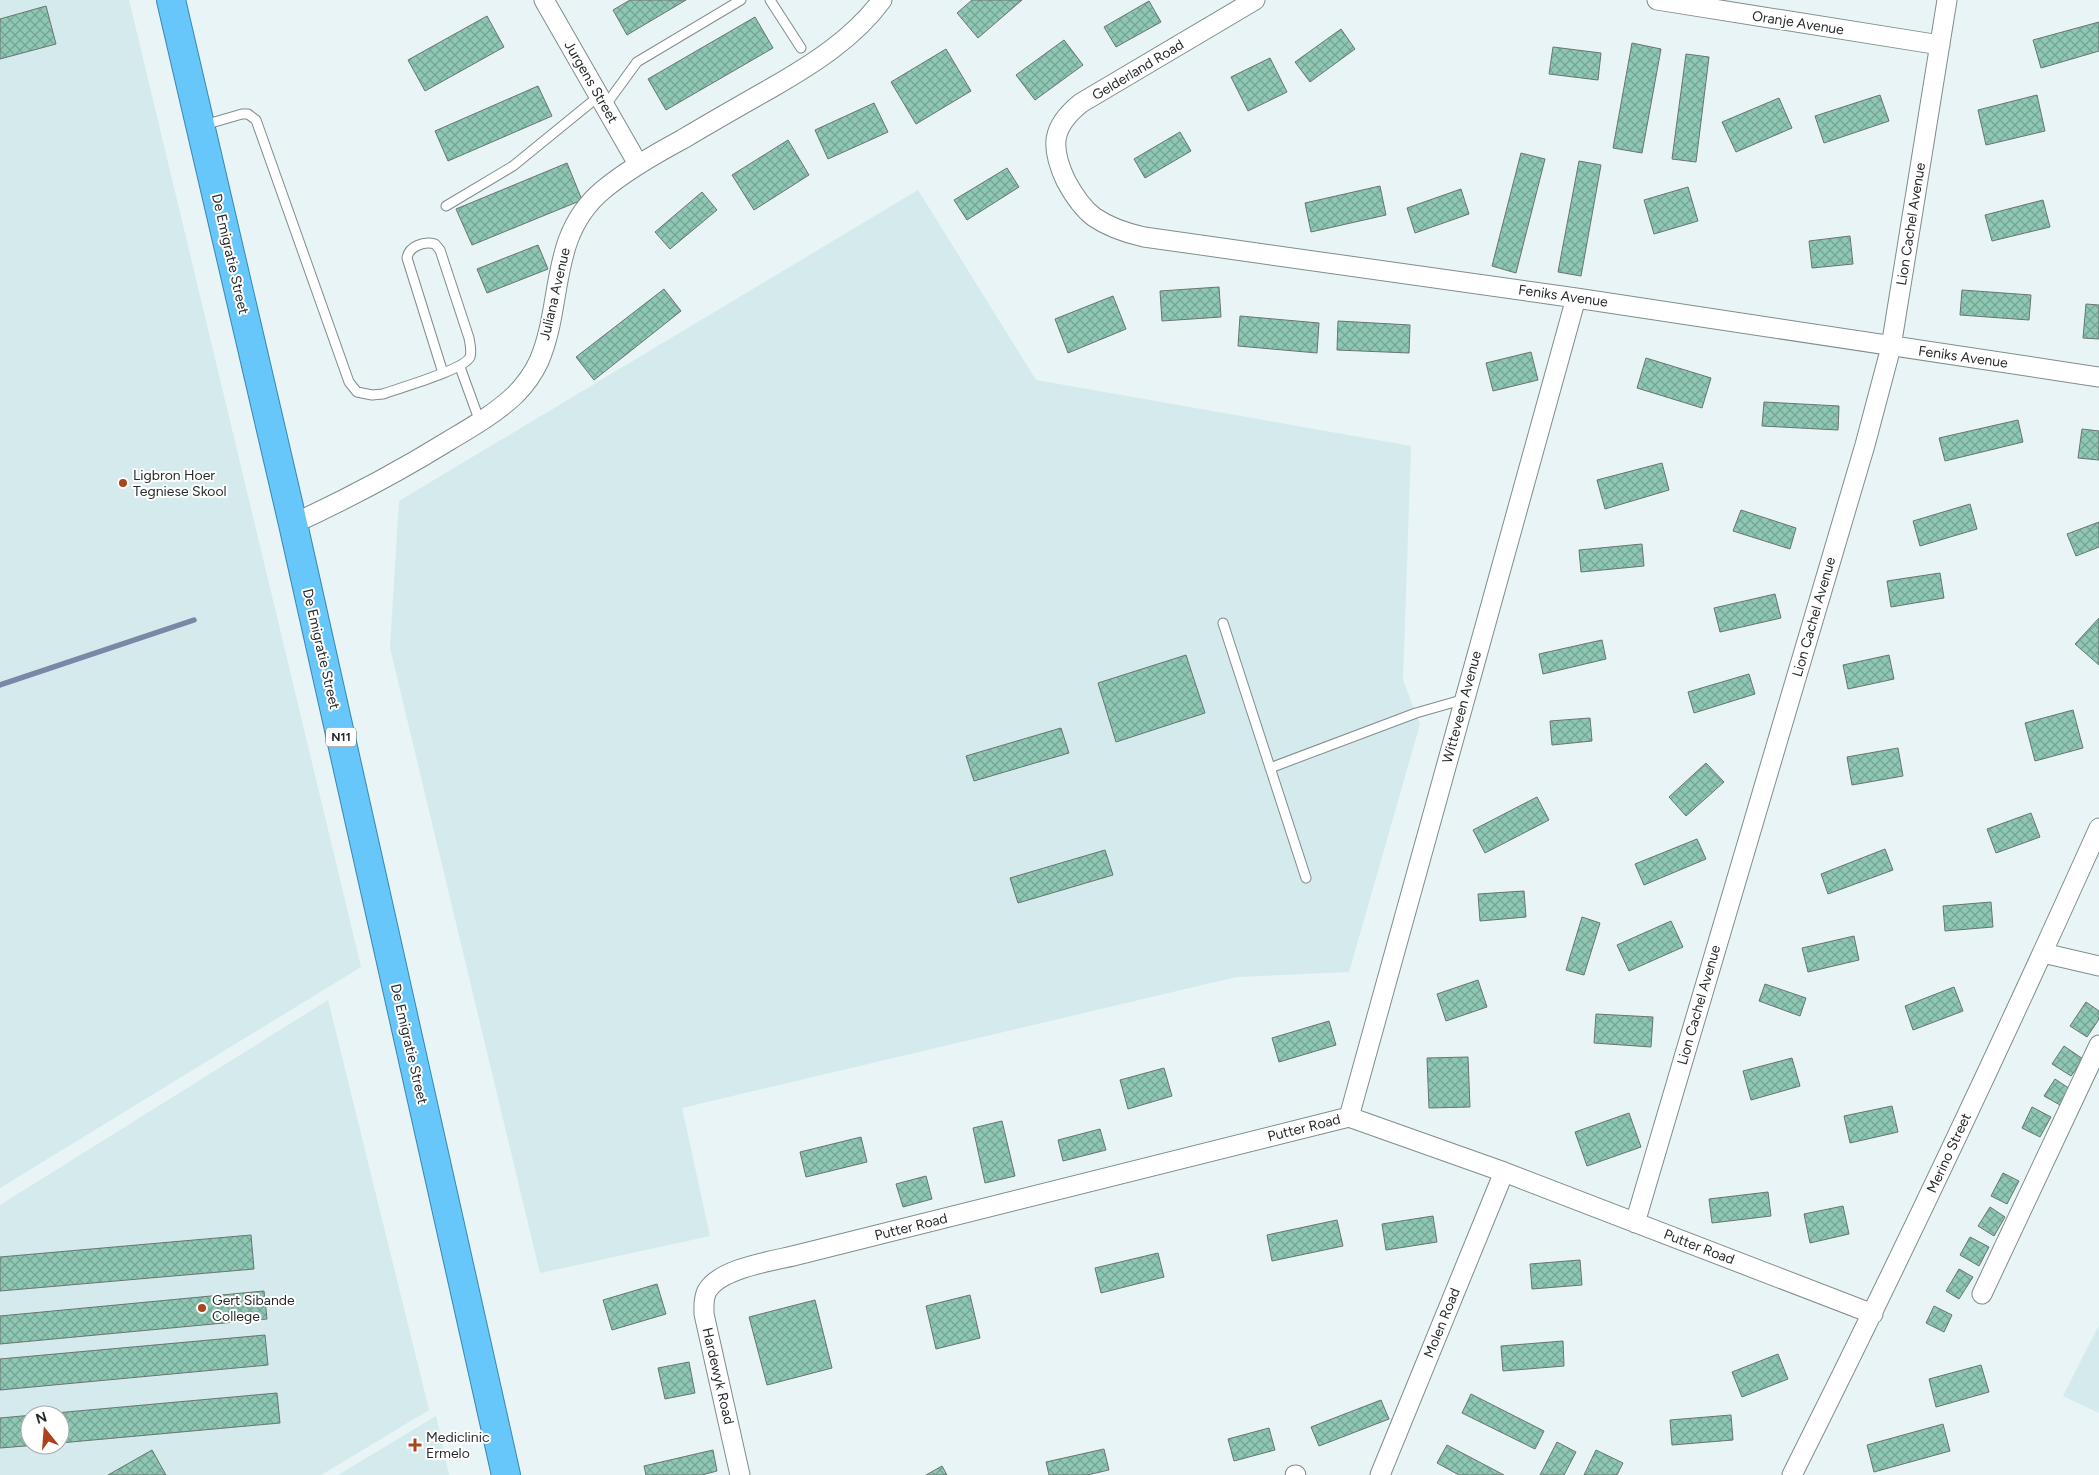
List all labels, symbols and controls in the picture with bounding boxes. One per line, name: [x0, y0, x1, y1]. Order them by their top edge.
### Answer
street label: Oranje Avenue: [1751, 7, 1845, 39]
street label: Gelderland Road: [1089, 36, 1187, 104]
street label: Jurgens Street: [560, 38, 622, 126]
street label: Lion Cachel Avenue: [1893, 161, 1929, 287]
street label: De Emigratie Street: [208, 192, 252, 316]
street label: Juliana Avenue: [536, 246, 574, 342]
street label: Feniks Avenue: [1517, 281, 1609, 311]
street label: Feniks Avenue: [1917, 342, 2009, 372]
place label: Ligbron Hoer Tegniese Skool: [133, 467, 227, 500]
marker: Ligbron Hoer Tegniese Skool: [117, 477, 129, 489]
street label: Lion Cachel Avenue: [1789, 555, 1839, 679]
street label: De Emigratie Street: [299, 587, 343, 711]
street label: Witteveen Avenue: [1439, 649, 1485, 765]
road number: N11: [326, 728, 356, 746]
street label: Lion Cachel Avenue: [1674, 943, 1724, 1067]
street label: De Emigratie Street: [387, 982, 431, 1106]
street label: Merino Street: [1923, 1110, 1975, 1196]
street label: Putter Road: [1266, 1111, 1342, 1145]
street label: Putter Road: [873, 1210, 949, 1244]
street label: Putter Road: [1661, 1226, 1737, 1268]
street label: Molen Road: [1420, 1285, 1464, 1361]
place label: Gert Sibande College: [212, 1292, 295, 1325]
marker: Gert Sibande College: [196, 1302, 208, 1314]
street label: Hardewyk Road: [699, 1326, 737, 1426]
north arrow: [20, 1405, 70, 1455]
text: N: [34, 1408, 49, 1428]
place label: Mediclinic Ermelo: [426, 1429, 490, 1462]
marker: Mediclinic Ermelo: [408, 1438, 422, 1452]

